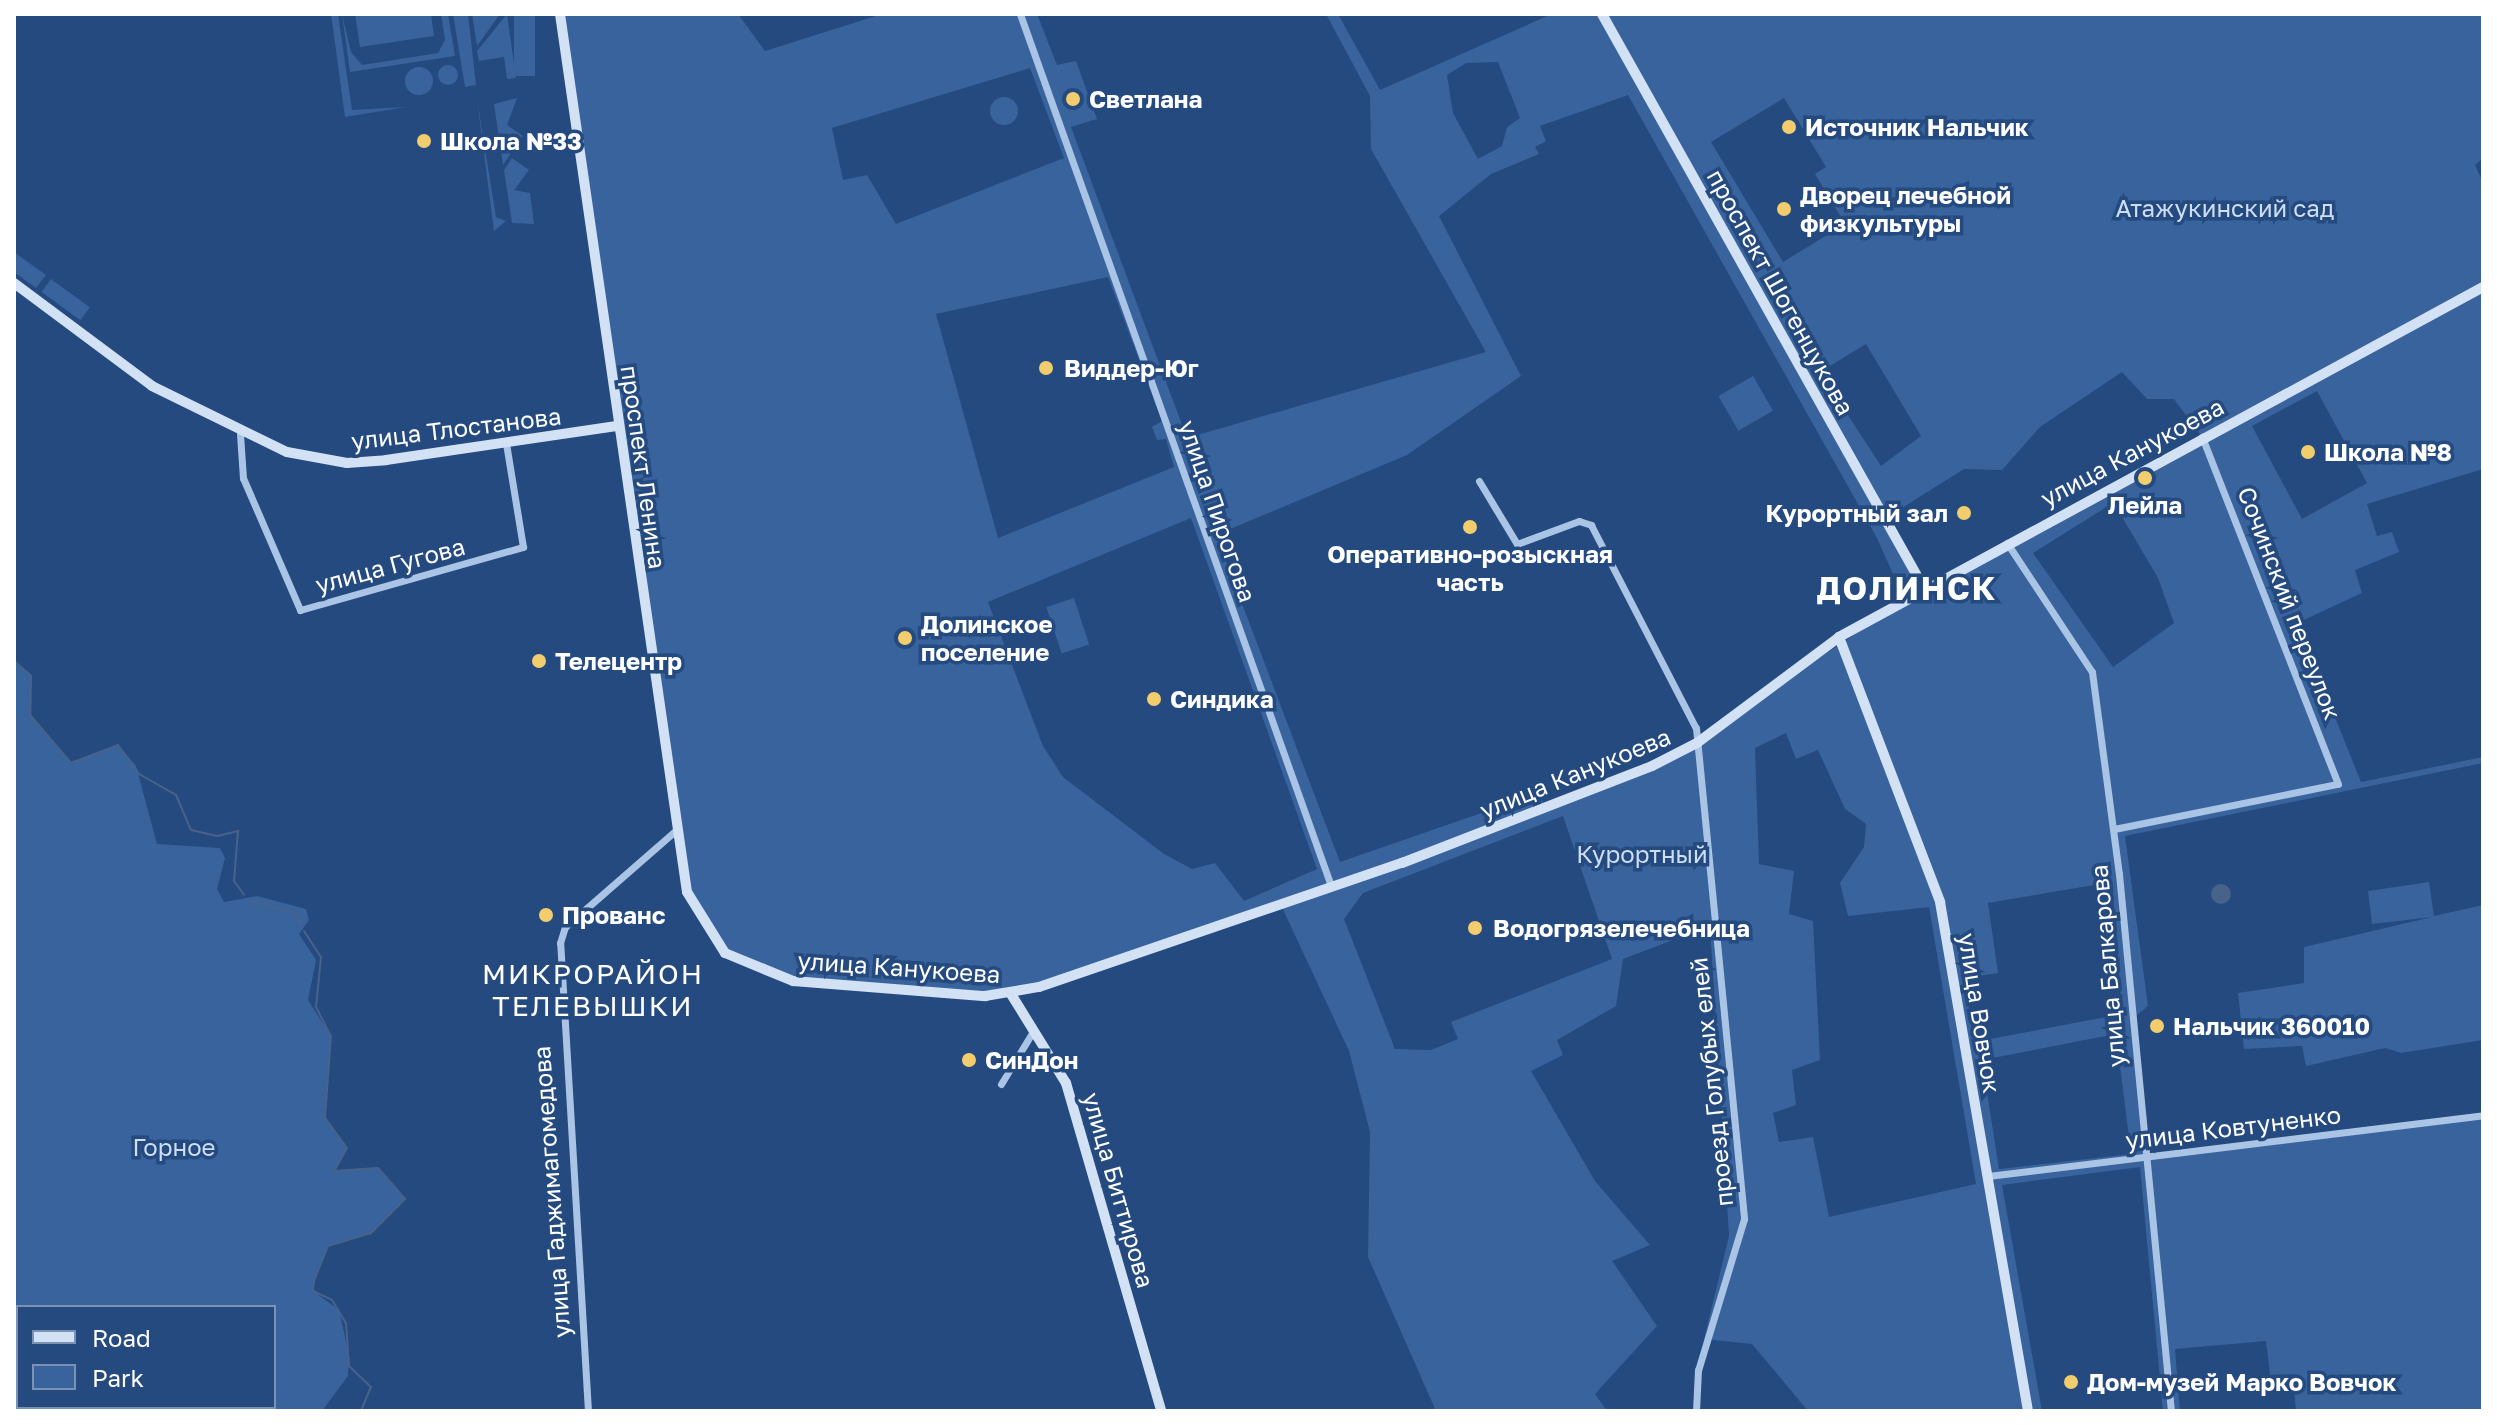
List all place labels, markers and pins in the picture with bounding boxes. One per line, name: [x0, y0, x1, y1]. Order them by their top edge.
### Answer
place label: Светлана: [1089, 85, 1202, 113]
marker: Светлана: [1064, 90, 1082, 108]
place label: Источник Нальчик: [1805, 113, 2029, 141]
marker: Источник Нальчик: [1780, 118, 1798, 136]
place label: Школа №33: [440, 127, 582, 155]
marker: Школа №33: [415, 132, 433, 150]
place label: Дворец лечебной физкультуры: [1800, 181, 2011, 237]
marker: Дворец лечебной физкультуры: [1775, 200, 1793, 218]
place label: Виддер-Юг: [1064, 354, 1199, 382]
marker: Виддер-Юг: [1035, 357, 1057, 379]
place label: Школа №8: [2324, 438, 2452, 466]
marker: Школа №8: [2299, 443, 2317, 461]
marker: Лейла: [2136, 469, 2154, 487]
place label: Лейла: [2108, 491, 2182, 519]
place label: Курортный зал: [1766, 499, 1948, 527]
marker: Курортный зал: [1955, 504, 1973, 522]
marker: Оперативно-розыскная часть: [1461, 518, 1479, 536]
place label: Оперативно-розыскная часть: [1327, 540, 1613, 596]
place label: Долинское поселение: [921, 610, 1053, 666]
marker: Долинское поселение: [896, 629, 914, 647]
place label: Телецентр: [555, 647, 682, 675]
marker: Телецентр: [530, 652, 548, 670]
place label: Синдика: [1170, 685, 1274, 713]
marker: Синдика: [1145, 690, 1163, 708]
place label: Прованс: [562, 901, 665, 929]
marker: Прованс: [537, 906, 555, 924]
place label: Водогрязелечебница: [1493, 914, 1750, 942]
marker: Водогрязелечебница: [1464, 917, 1486, 939]
place label: Нальчик 360010: [2173, 1012, 2370, 1040]
marker: Нальчик 360010: [2148, 1017, 2166, 1035]
place label: СинДон: [985, 1046, 1078, 1074]
marker: СинДон: [960, 1051, 978, 1069]
place label: Дом-музей Марко Вовчок: [2087, 1368, 2396, 1396]
marker: Дом-музей Марко Вовчок: [2062, 1373, 2080, 1391]

